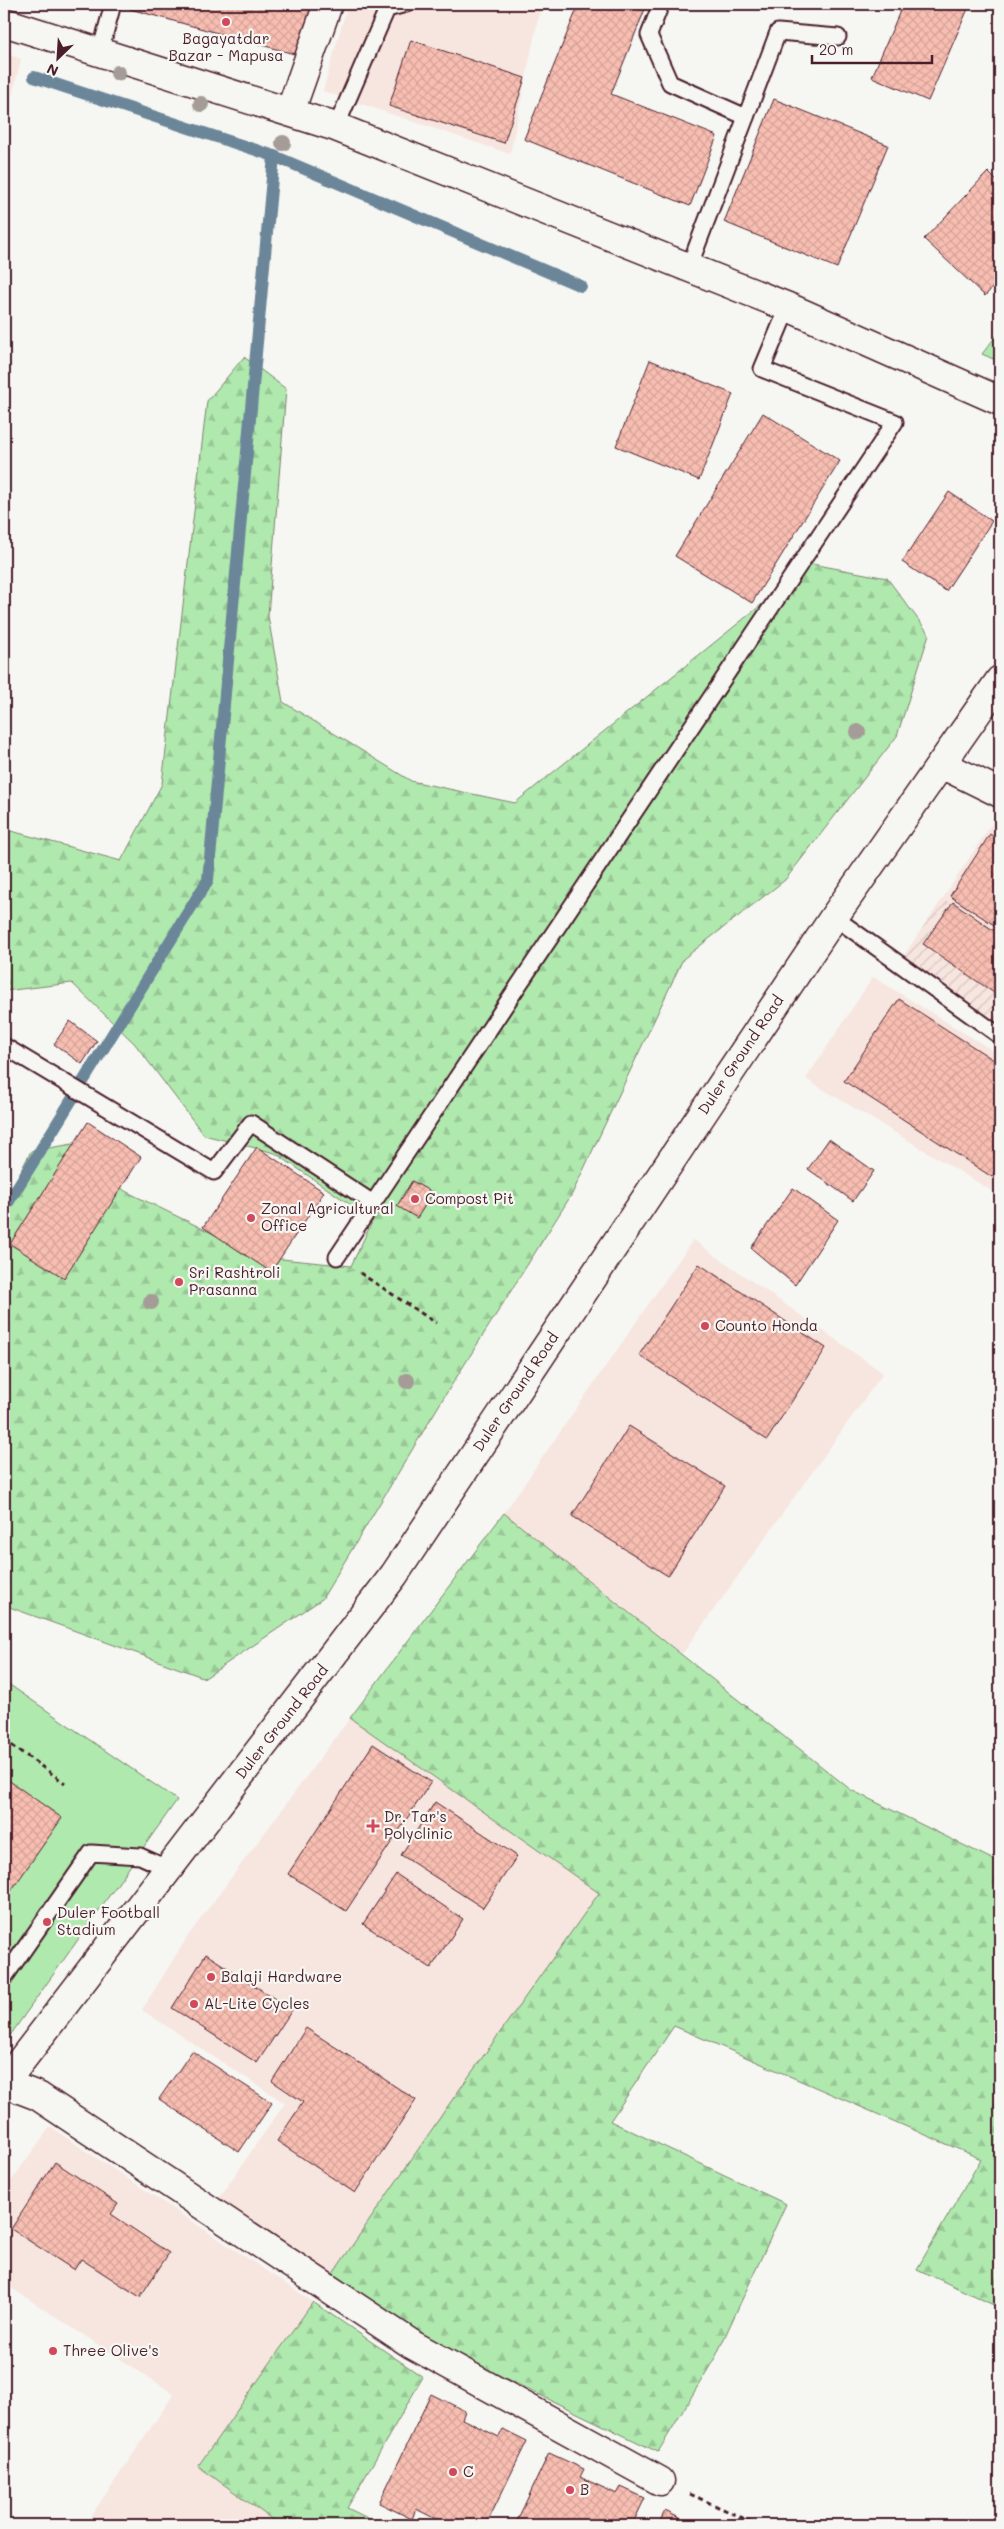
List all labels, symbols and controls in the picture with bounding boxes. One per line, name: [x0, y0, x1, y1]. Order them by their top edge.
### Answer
marker: Bagayatdar Bazar - Mapusa: [220, 16, 232, 28]
place label: Bagayatdar Bazar - Mapusa: [168, 28, 284, 65]
north arrow: [32, 32, 82, 82]
scale bar: [812, 32, 932, 64]
text: 20 m: [819, 39, 853, 59]
text: N: [43, 59, 61, 81]
street label: Duler Ground Road: [693, 991, 787, 1118]
place label: Compost Pit: [425, 1188, 514, 1208]
marker: Compost Pit: [409, 1193, 421, 1205]
place label: Zonal Agricultural Office: [261, 1198, 394, 1235]
marker: Zonal Agricultural Office: [245, 1212, 257, 1224]
place label: Sri Rashtroli Prasanna: [189, 1262, 280, 1299]
marker: Sri Rashtroli Prasanna: [173, 1276, 185, 1288]
place label: Counto Honda: [715, 1315, 818, 1335]
marker: Counto Honda: [699, 1320, 711, 1332]
street label: Duler Ground Road: [468, 1328, 562, 1455]
street label: Duler Ground Road: [230, 1660, 332, 1783]
place label: Dr. Tar's Polyclinic: [384, 1806, 453, 1843]
marker: Dr. Tar's Polyclinic: [366, 1819, 380, 1833]
place label: Duler Football Stadium: [57, 1902, 160, 1939]
marker: Duler Football Stadium: [41, 1916, 53, 1928]
place label: Balaji Hardware: [221, 1966, 342, 1986]
marker: Balaji Hardware: [205, 1971, 217, 1983]
place label: AL-Lite Cycles: [204, 1993, 309, 2013]
marker: AL-Lite Cycles: [188, 1998, 200, 2010]
place label: Three Olive's: [63, 2340, 159, 2360]
marker: Three Olive's: [47, 2345, 59, 2357]
place label: C: [463, 2461, 474, 2481]
marker: C: [447, 2466, 459, 2478]
place label: B: [580, 2479, 589, 2499]
marker: B: [564, 2484, 576, 2496]

